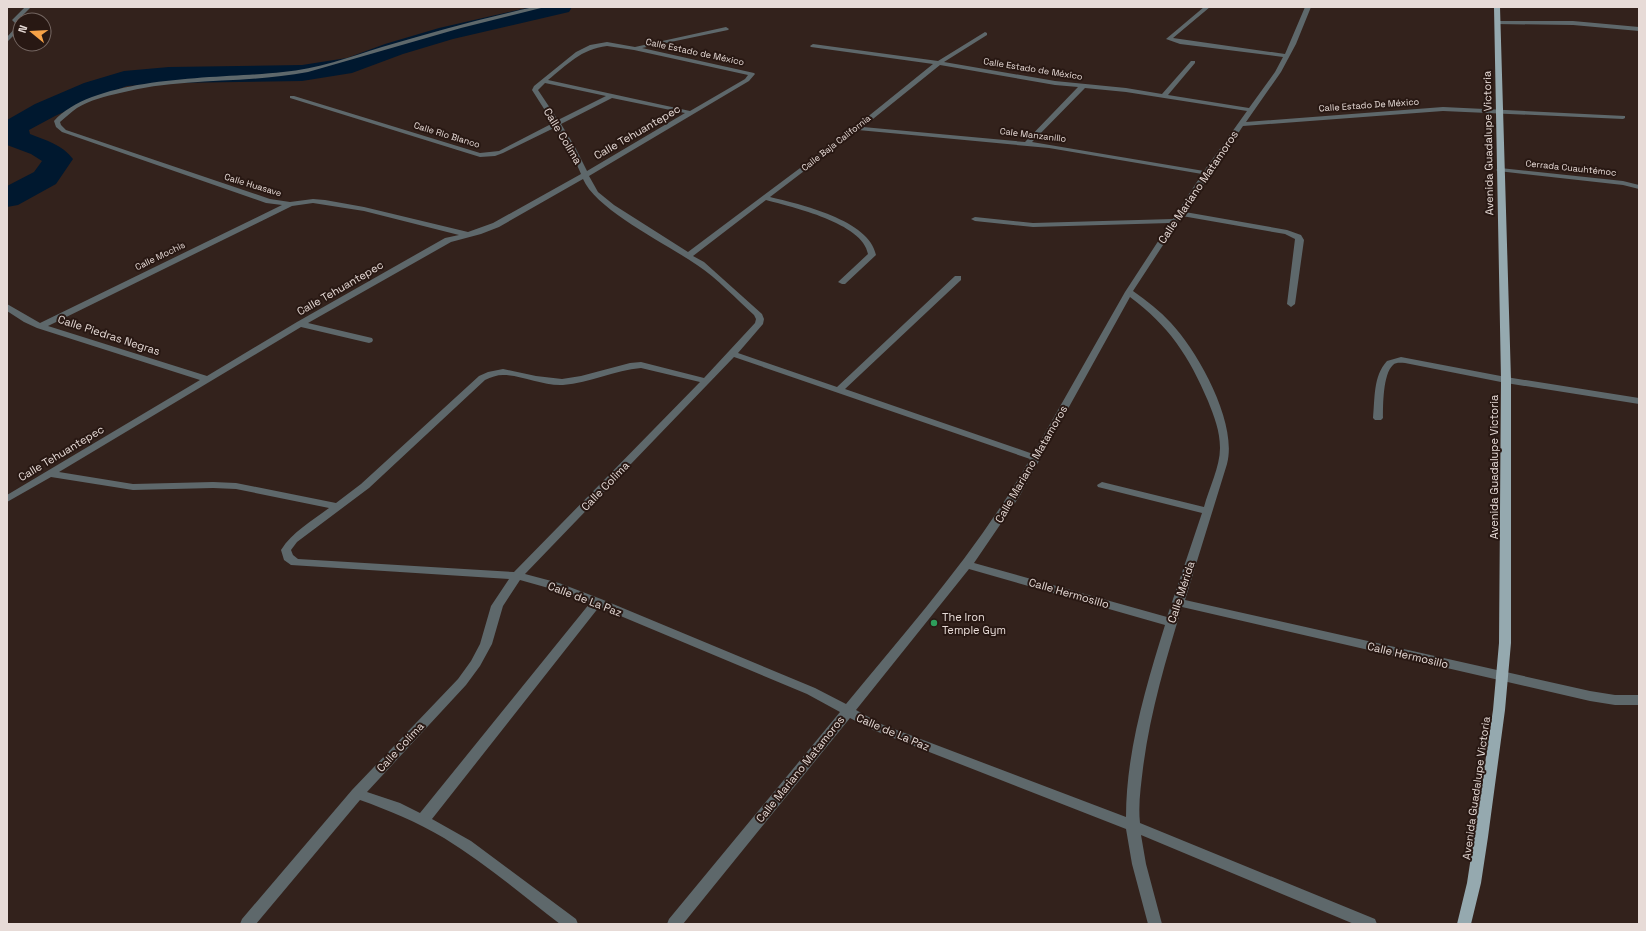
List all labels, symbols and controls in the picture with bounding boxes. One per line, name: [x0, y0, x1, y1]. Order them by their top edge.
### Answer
north arrow: [12, 12, 52, 52]
text: N: [15, 23, 30, 35]
street label: Calle Estado de México: [645, 36, 746, 68]
street label: Calle Estado de México: [983, 55, 1084, 83]
street label: Avenida Guadalupe Victoria: [1480, 70, 1496, 215]
street label: Calle Estado De México: [1318, 95, 1420, 114]
street label: Calle Tehuantepec: [591, 102, 683, 162]
street label: Calle Colima: [541, 105, 586, 167]
street label: Calle Baja California: [799, 112, 873, 174]
street label: Calle Rio Blanco: [412, 119, 482, 151]
street label: Cale Manzanillo: [999, 125, 1067, 145]
street label: Calle Mariano Matamoros: [1155, 128, 1241, 246]
street label: Cerrada Cuauhtémoc: [1525, 157, 1617, 179]
street label: Calle Huasave: [223, 171, 283, 199]
street label: Calle Mochis: [133, 239, 187, 273]
street label: Calle Tehuantepec: [294, 258, 386, 318]
street label: Calle Piedras Negras: [56, 312, 162, 358]
street label: Avenida Guadalupe Victoria: [1487, 394, 1501, 539]
street label: Calle Mariano Matamoros: [992, 403, 1070, 525]
street label: Calle Tehuantepec: [16, 422, 106, 484]
street label: Calle Colima: [578, 458, 632, 514]
street label: Calle Mérida: [1164, 559, 1198, 625]
street label: Calle Hermosillo: [1027, 575, 1111, 611]
street label: Calle de La Paz: [546, 578, 624, 620]
place label: The Iron Temple Gym: [942, 610, 1006, 637]
marker: The Iron Temple Gym: [929, 618, 939, 628]
street label: Calle Hermosillo: [1366, 639, 1450, 671]
street label: Calle de La Paz: [854, 710, 932, 754]
street label: Calle Mariano Matamoros: [753, 713, 847, 825]
street label: Avenida Guadalupe Victoria: [1459, 715, 1493, 861]
street label: Calle Colima: [373, 719, 427, 775]

